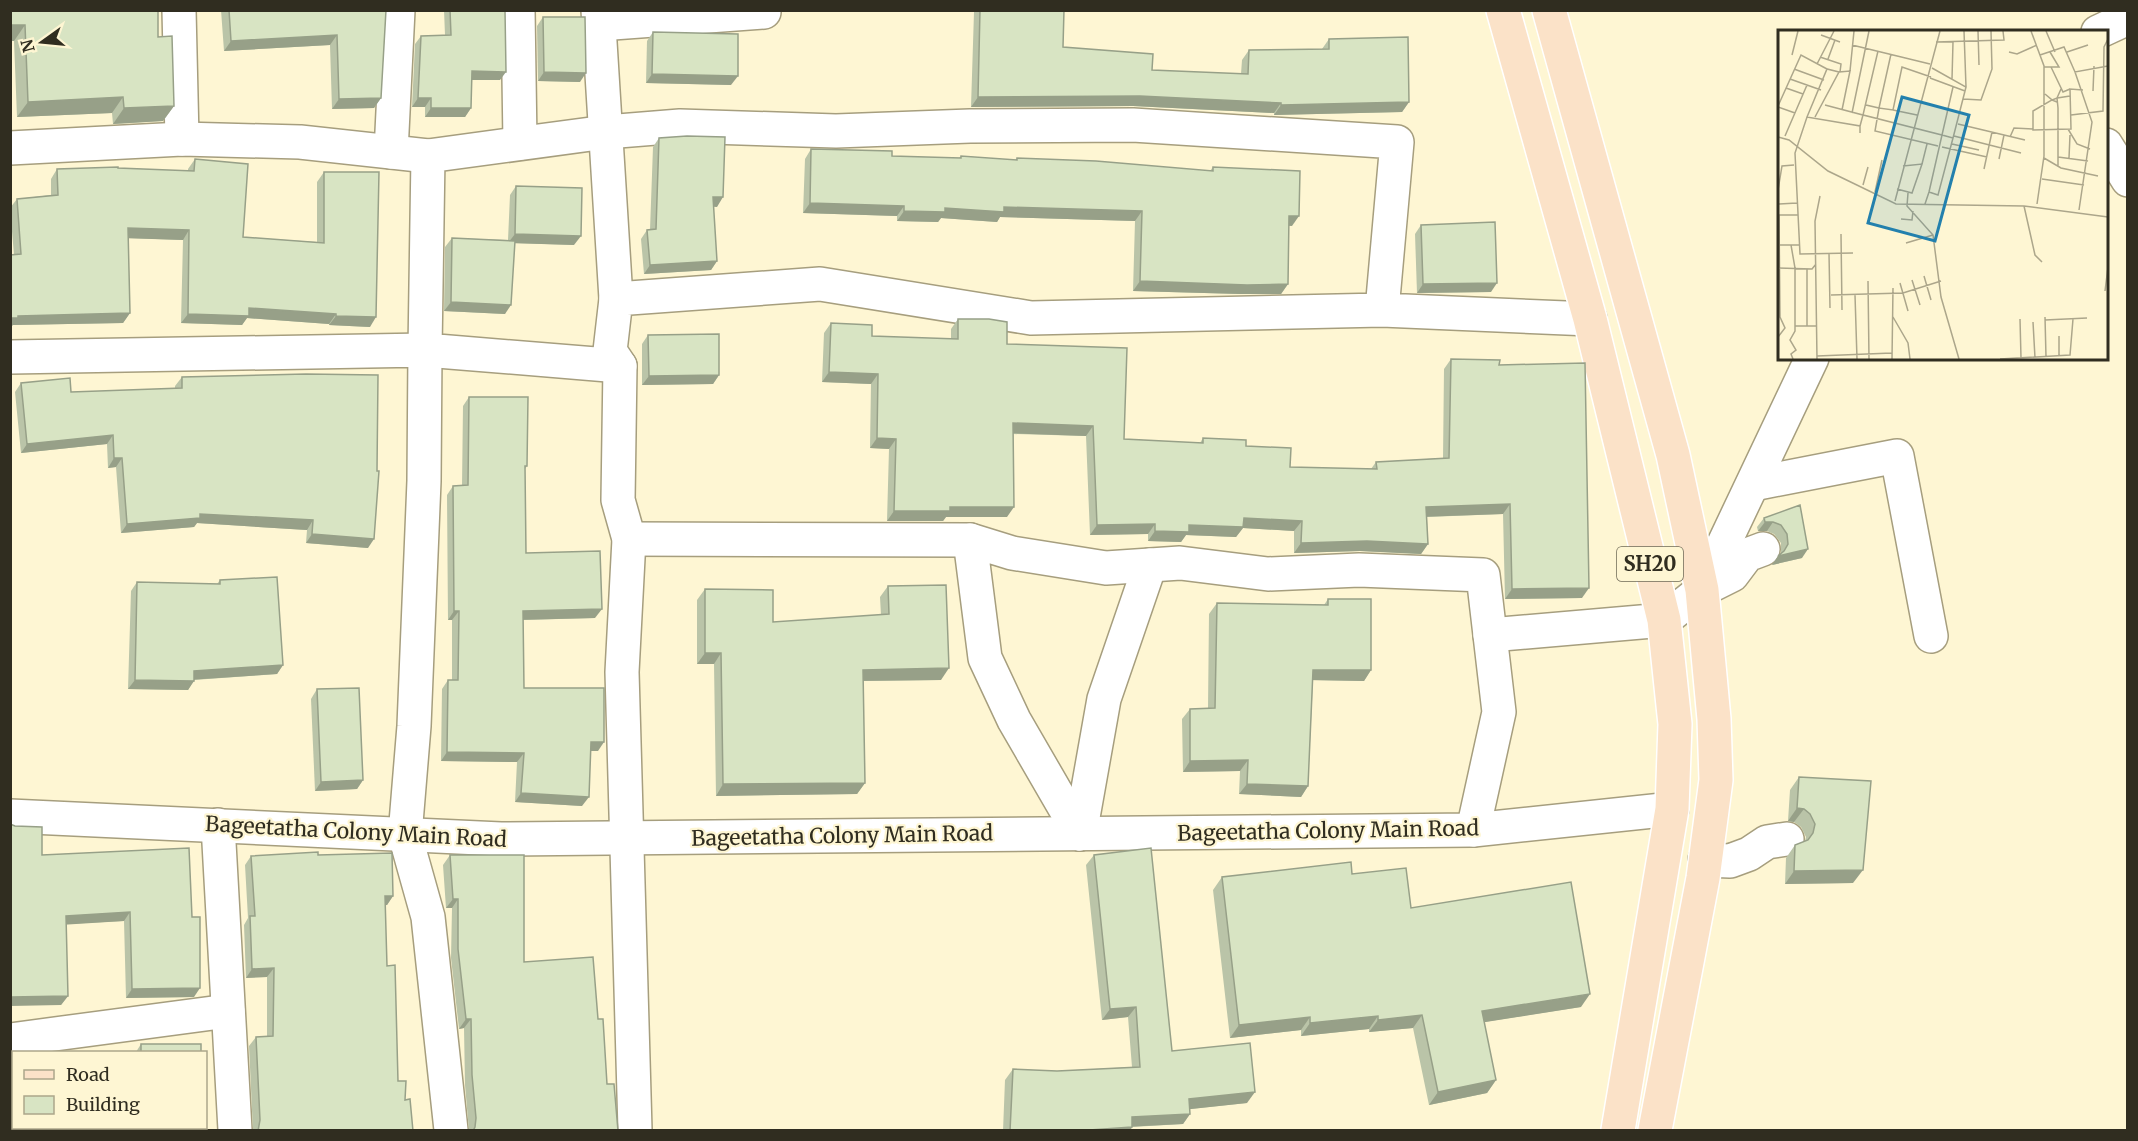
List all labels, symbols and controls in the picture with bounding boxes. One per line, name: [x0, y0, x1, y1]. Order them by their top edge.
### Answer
north arrow: [12, 12, 72, 72]
inset map: [1778, 30, 2108, 360]
text: N: [16, 37, 39, 55]
road number: SH20: [1617, 547, 1683, 581]
street label: Bageetatha Colony Main Road: [205, 810, 508, 853]
street label: Bageetatha Colony Main Road: [1177, 814, 1480, 847]
street label: Bageetatha Colony Main Road: [691, 819, 994, 852]
legend: [12, 1051, 207, 1129]
text: Road: [66, 1063, 110, 1086]
text: Building: [66, 1093, 140, 1116]

